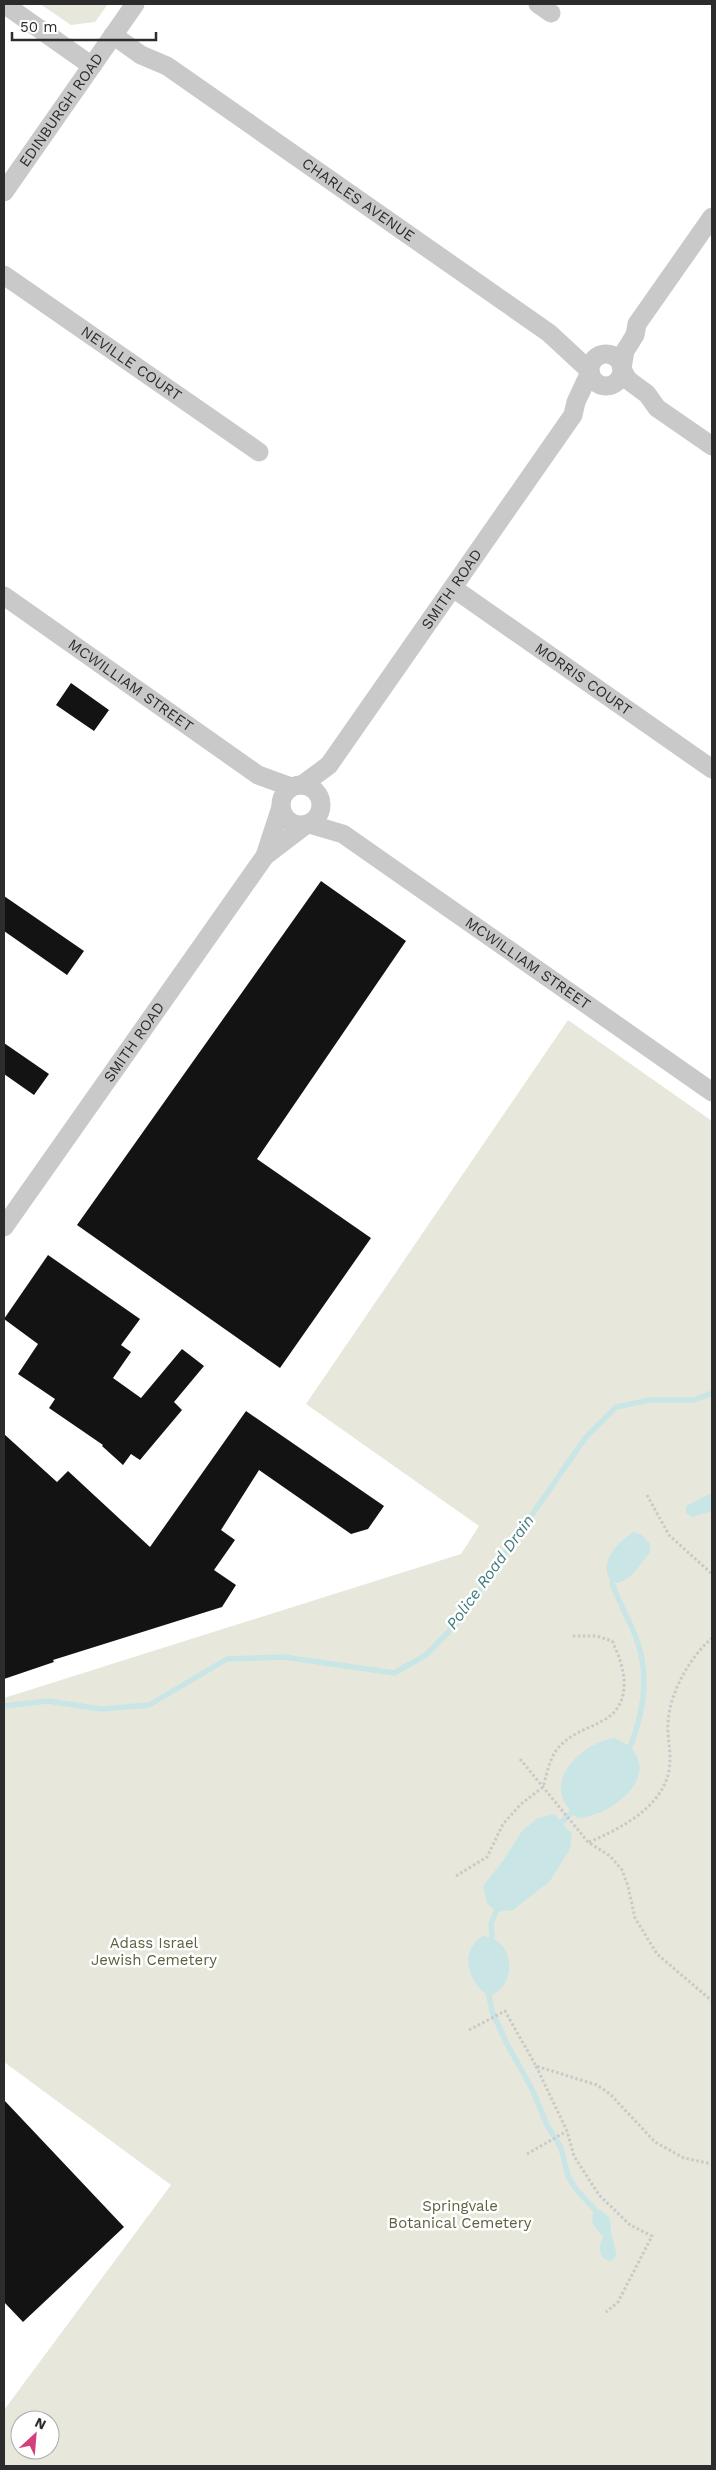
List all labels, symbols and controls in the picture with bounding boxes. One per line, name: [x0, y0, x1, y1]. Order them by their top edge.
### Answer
scale bar: [12, 10, 156, 42]
text: 50 m: [20, 18, 57, 36]
street label: EDINBURGH ROAD: [15, 50, 107, 170]
street label: CHARLES AVENUE: [298, 154, 418, 245]
street label: NEVILLE COURT: [78, 322, 185, 405]
street label: SMITH ROAD: [417, 546, 486, 633]
street label: MCWILLIAM STREET: [65, 635, 197, 735]
street label: MORRIS COURT: [531, 639, 635, 719]
street label: MCWILLIAM STREET: [462, 913, 594, 1013]
street label: SMITH ROAD: [100, 999, 168, 1086]
water label: Police Road Drain: [442, 1511, 538, 1633]
park label: Adass Israel Jewish Cemetery: [91, 1934, 217, 1969]
park label: Springvale Botanical Cemetery: [388, 2197, 532, 2232]
north arrow: [10, 2410, 60, 2460]
text: N: [33, 2414, 49, 2433]

